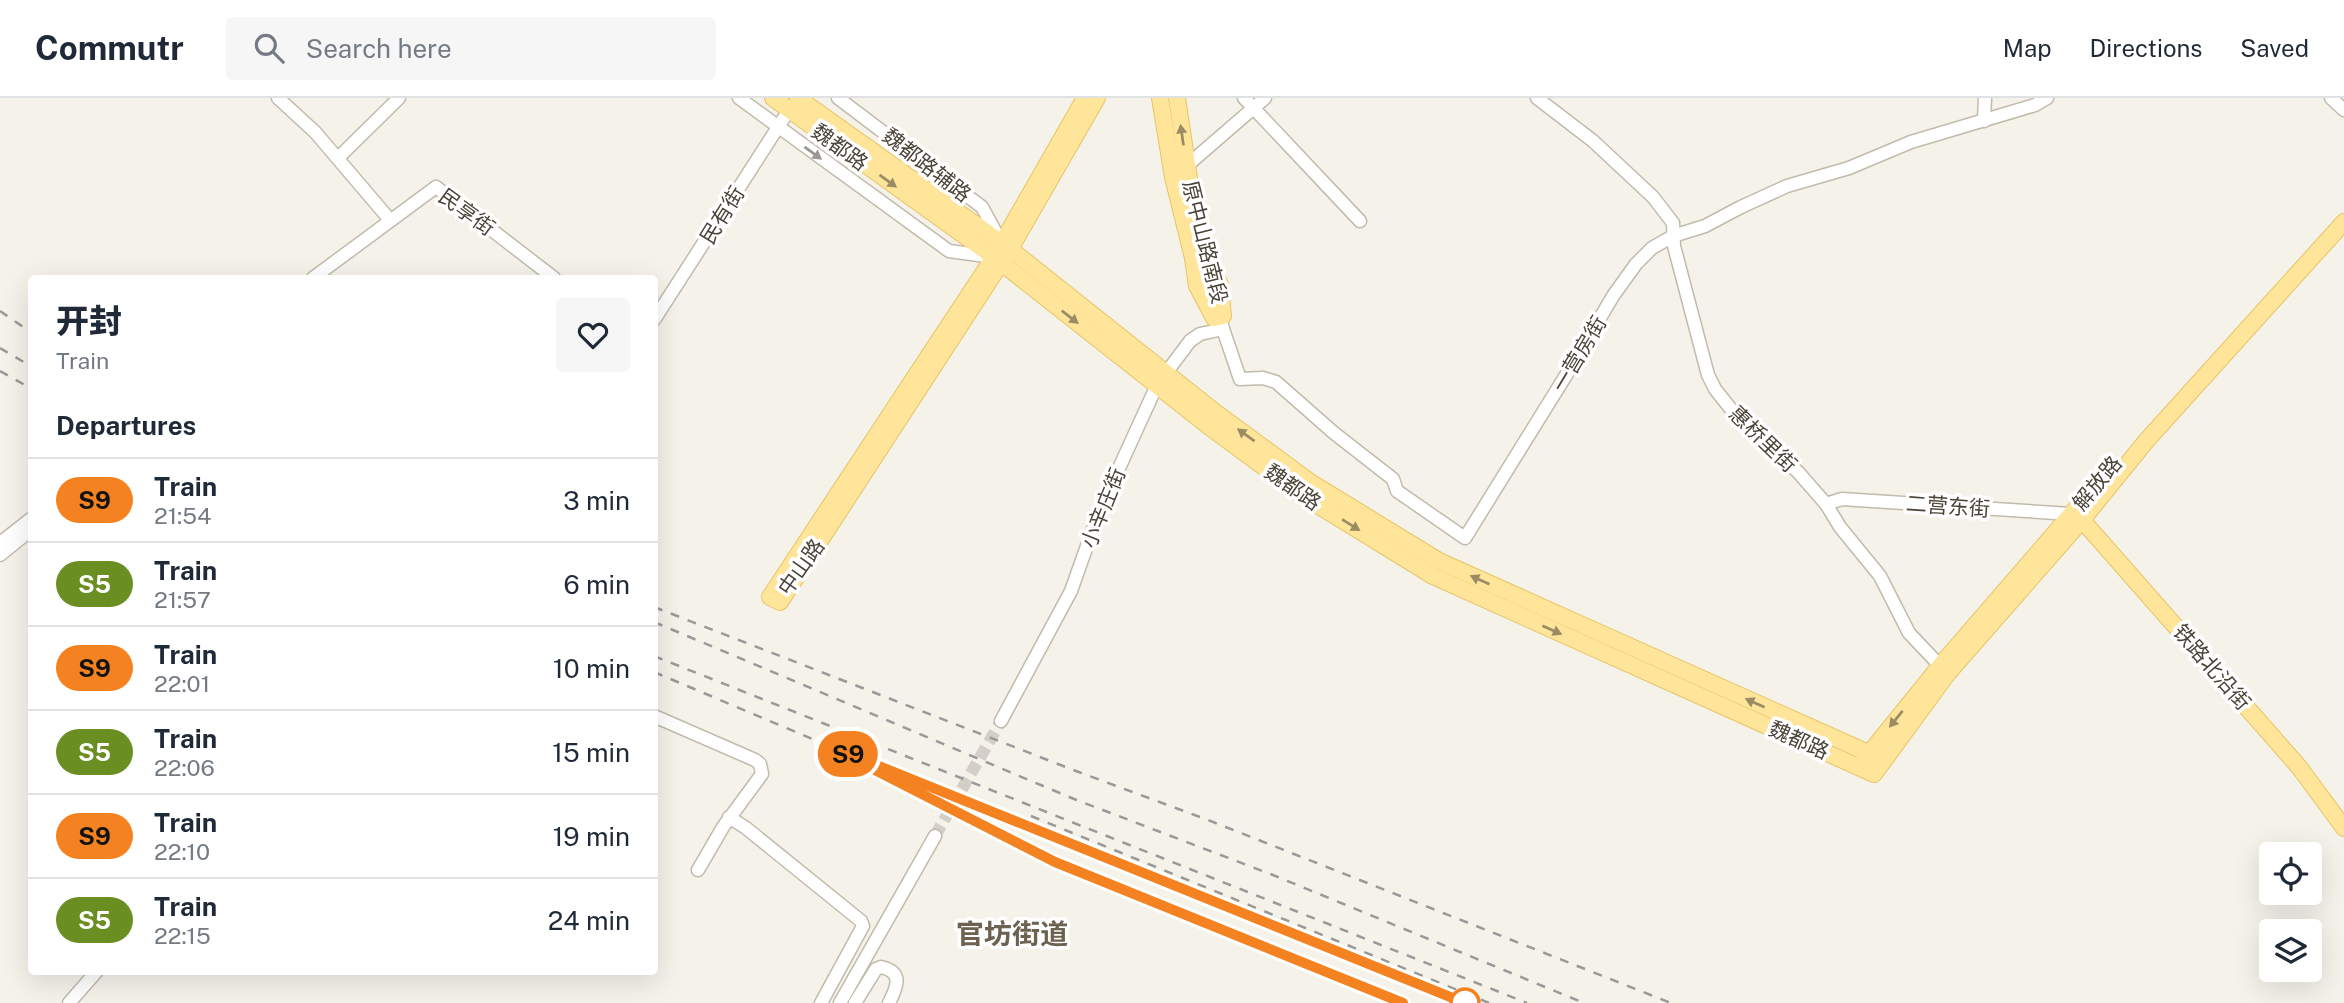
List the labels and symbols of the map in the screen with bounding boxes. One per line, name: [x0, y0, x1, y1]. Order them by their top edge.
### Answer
street label: 魏都路: [807, 118, 873, 176]
street label: 魏都路辅路: [878, 123, 976, 207]
one-way arrow: [1176, 124, 1187, 146]
one-way arrow: [804, 146, 823, 160]
one-way arrow: [879, 174, 897, 188]
street label: 原中山路南段: [1178, 178, 1232, 306]
street label: 民有街: [695, 182, 749, 248]
street label: 民享街: [434, 183, 500, 241]
one-way arrow: [1061, 309, 1079, 324]
street label: 一营房街: [1547, 312, 1611, 396]
street label: 惠桥里街: [1724, 401, 1802, 477]
one-way arrow: [1237, 427, 1255, 442]
street label: 解放路: [2067, 451, 2127, 515]
street label: 魏都路: [1260, 459, 1326, 515]
street label: 小辛庄街: [1076, 464, 1130, 552]
street label: 二营东街: [1905, 491, 1991, 521]
one-way arrow: [1341, 519, 1361, 532]
street label: 中山路: [773, 534, 829, 600]
one-way arrow: [1470, 574, 1490, 586]
street label: 铁路北沿街: [2168, 619, 2256, 715]
one-way arrow: [1542, 625, 1563, 636]
one-way arrow: [1745, 697, 1765, 709]
one-way arrow: [1889, 710, 1904, 728]
street label: 魏都路: [1765, 716, 1833, 764]
line badge: S9: [816, 731, 880, 777]
district label: 官坊街道: [956, 917, 1068, 950]
unlabelled marker: [1450, 988, 1480, 1003]

